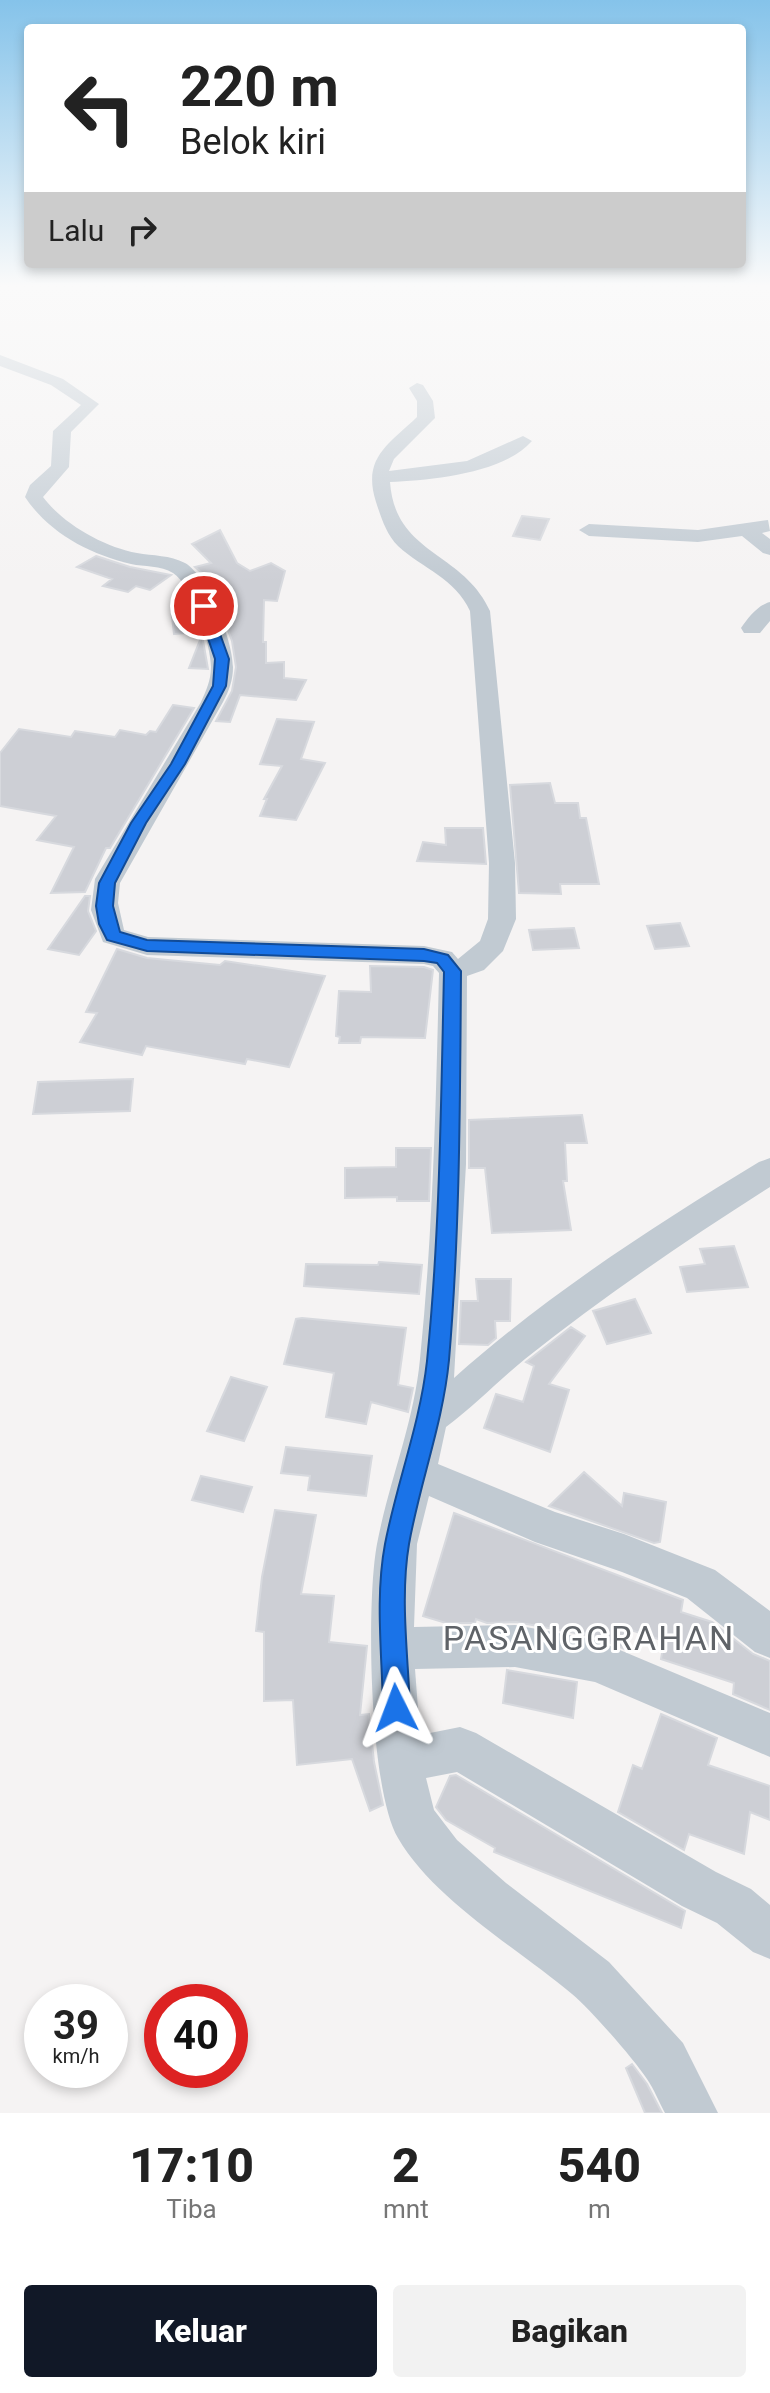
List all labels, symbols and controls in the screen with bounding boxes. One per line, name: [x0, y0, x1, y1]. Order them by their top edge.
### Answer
text: 220 m: [180, 54, 339, 120]
icon: left: [48, 56, 152, 160]
text: Belok kiri: [180, 121, 326, 163]
icon: right: [120, 208, 164, 252]
text: Lalu: [48, 213, 104, 248]
pin: [170, 572, 238, 640]
icon: arrive: [182, 584, 226, 628]
district label: PASANGGRAHAN: [443, 1618, 735, 1658]
position arrow: [354, 1666, 438, 1750]
speed limit sign: 40: [144, 1984, 248, 2088]
text: 39: [53, 2002, 99, 2049]
text: km/h: [53, 2044, 99, 2068]
text: 17:10: [129, 2137, 254, 2194]
text: 2: [392, 2137, 420, 2194]
text: 540: [558, 2137, 641, 2194]
text: Tiba: [166, 2194, 217, 2224]
text: mnt: [383, 2194, 429, 2224]
text: m: [588, 2194, 611, 2224]
button: Keluar: [24, 2285, 377, 2377]
button: Bagikan: [393, 2285, 746, 2377]

